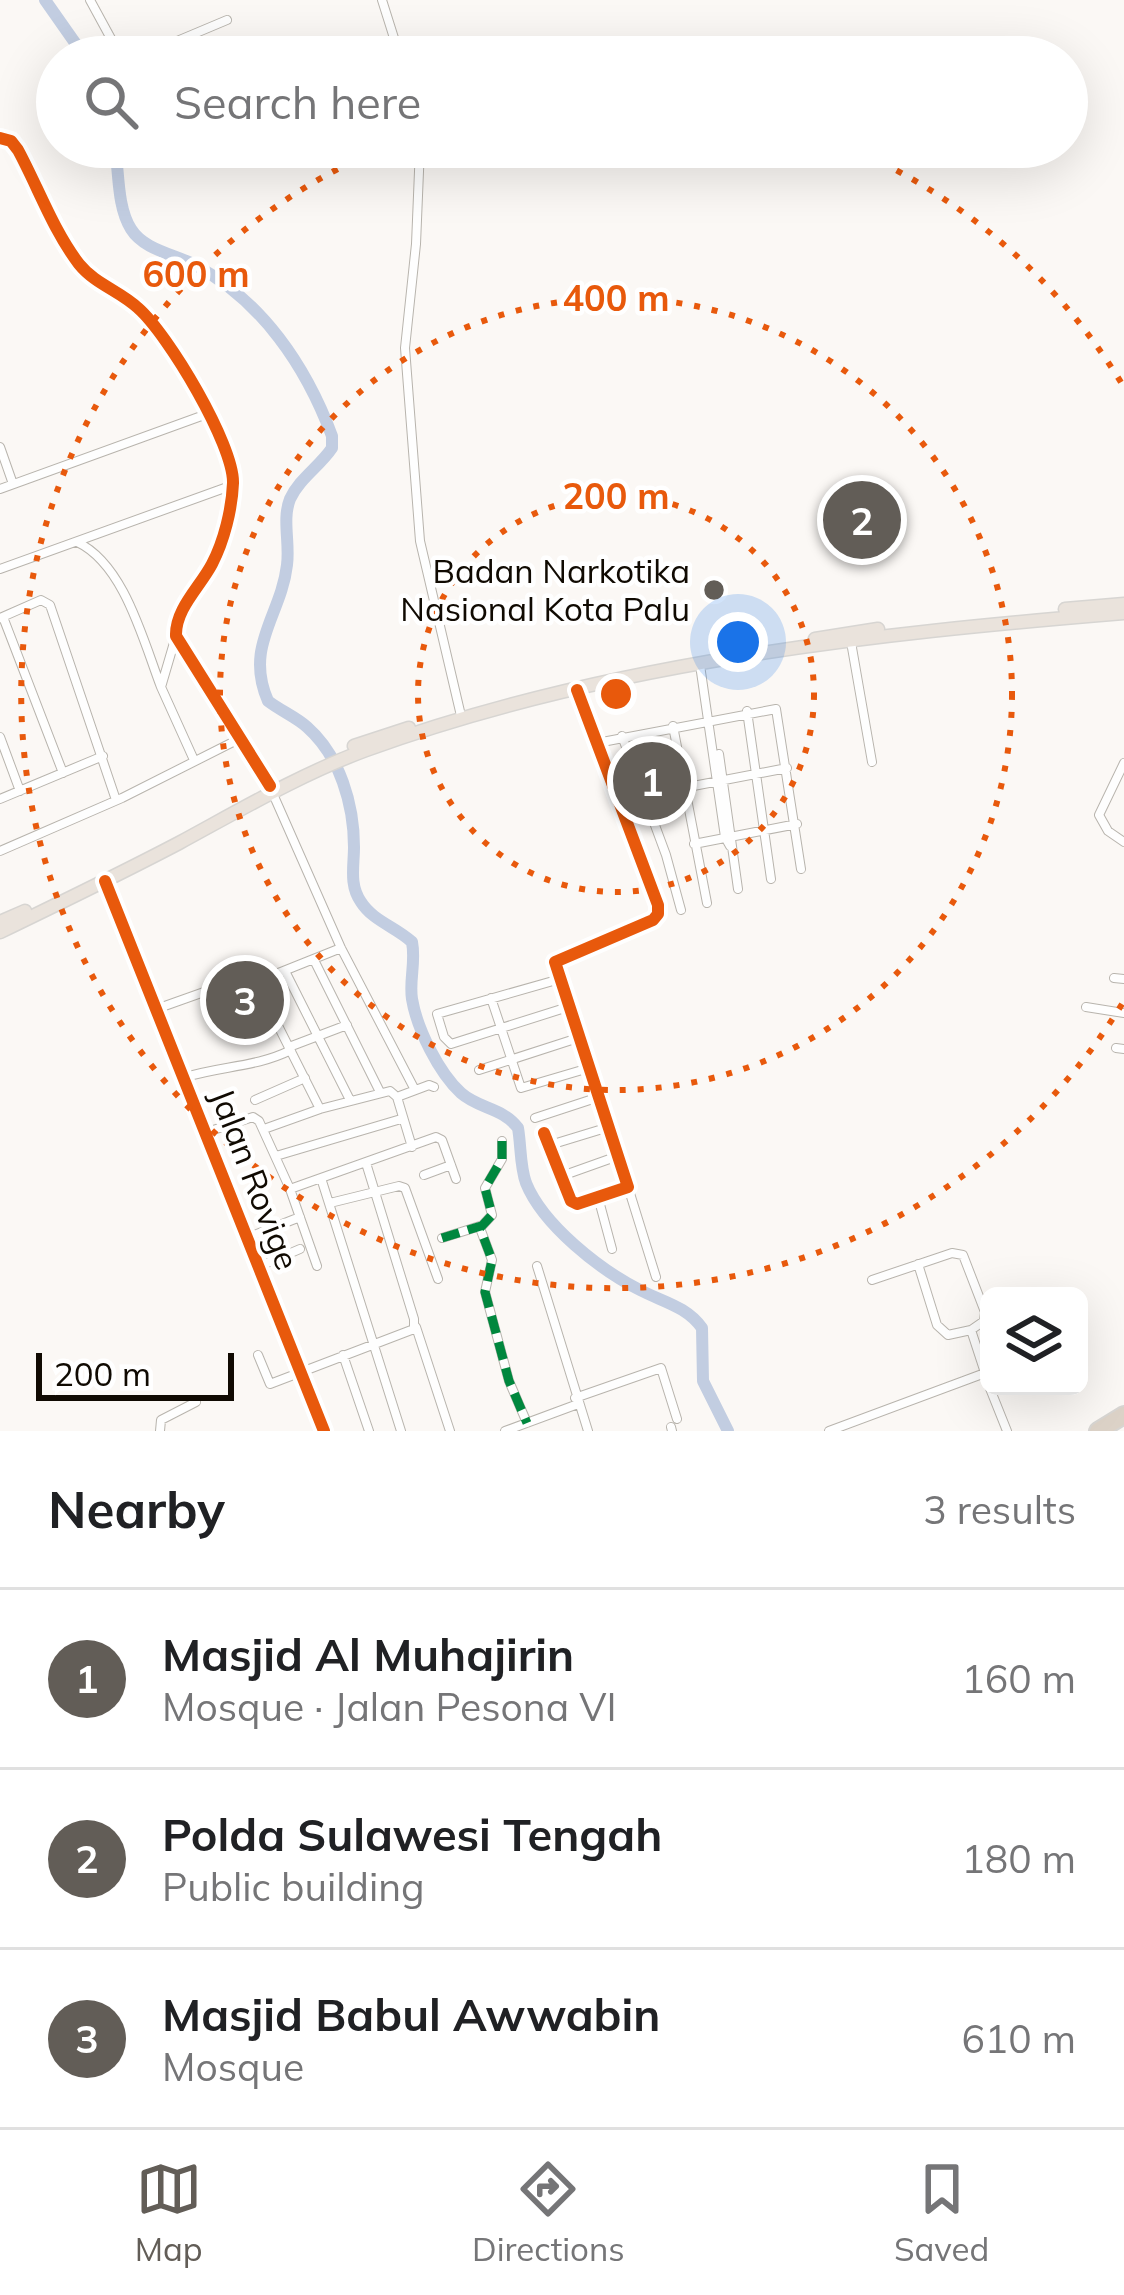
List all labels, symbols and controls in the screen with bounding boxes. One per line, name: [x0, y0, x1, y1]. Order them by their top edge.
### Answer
search box: [36, 36, 1088, 168]
icon: search: [78, 69, 144, 135]
text: Search here: [174, 74, 421, 130]
text: 600 m: [142, 251, 250, 296]
text: 400 m: [562, 275, 670, 320]
text: 200 m: [562, 473, 670, 518]
pin: 2: [823, 475, 901, 565]
place label: Badan Narkotika Nasional Kota Palu: [400, 550, 690, 629]
marker: Badan Narkotika Nasional Kota Palu: [701, 577, 727, 603]
your location: [708, 612, 768, 672]
centre of rings: [595, 673, 637, 715]
pin: 1: [613, 736, 691, 826]
pin: 3: [206, 955, 284, 1045]
street label: Jalan Rovige: [202, 1083, 309, 1275]
map controls: [980, 1287, 1088, 1395]
button: layers: [980, 1287, 1088, 1395]
scale bar: [36, 1347, 234, 1400]
text: 200 m: [54, 1353, 151, 1394]
text: Nearby: [48, 1477, 225, 1541]
text: 3 results: [923, 1485, 1076, 1534]
text: Masjid Al Muhajirin: [162, 1626, 574, 1682]
text: 1: [75, 1654, 99, 1703]
text: 160 m: [961, 1654, 1076, 1703]
text: Mosque · Jalan Pesona VI: [162, 1682, 617, 1731]
text: Polda Sulawesi Tengah: [162, 1806, 662, 1862]
text: 2: [75, 1834, 99, 1883]
text: 180 m: [961, 1834, 1076, 1883]
text: Public building: [162, 1862, 425, 1911]
text: Masjid Babul Awwabin: [162, 1986, 660, 2042]
text: 3: [75, 2014, 99, 2063]
text: 610 m: [961, 2014, 1076, 2063]
text: Mosque: [162, 2042, 304, 2091]
tab: Map: [135, 2156, 203, 2269]
tab: Directions: [472, 2156, 625, 2269]
tab: Saved: [894, 2156, 989, 2269]

